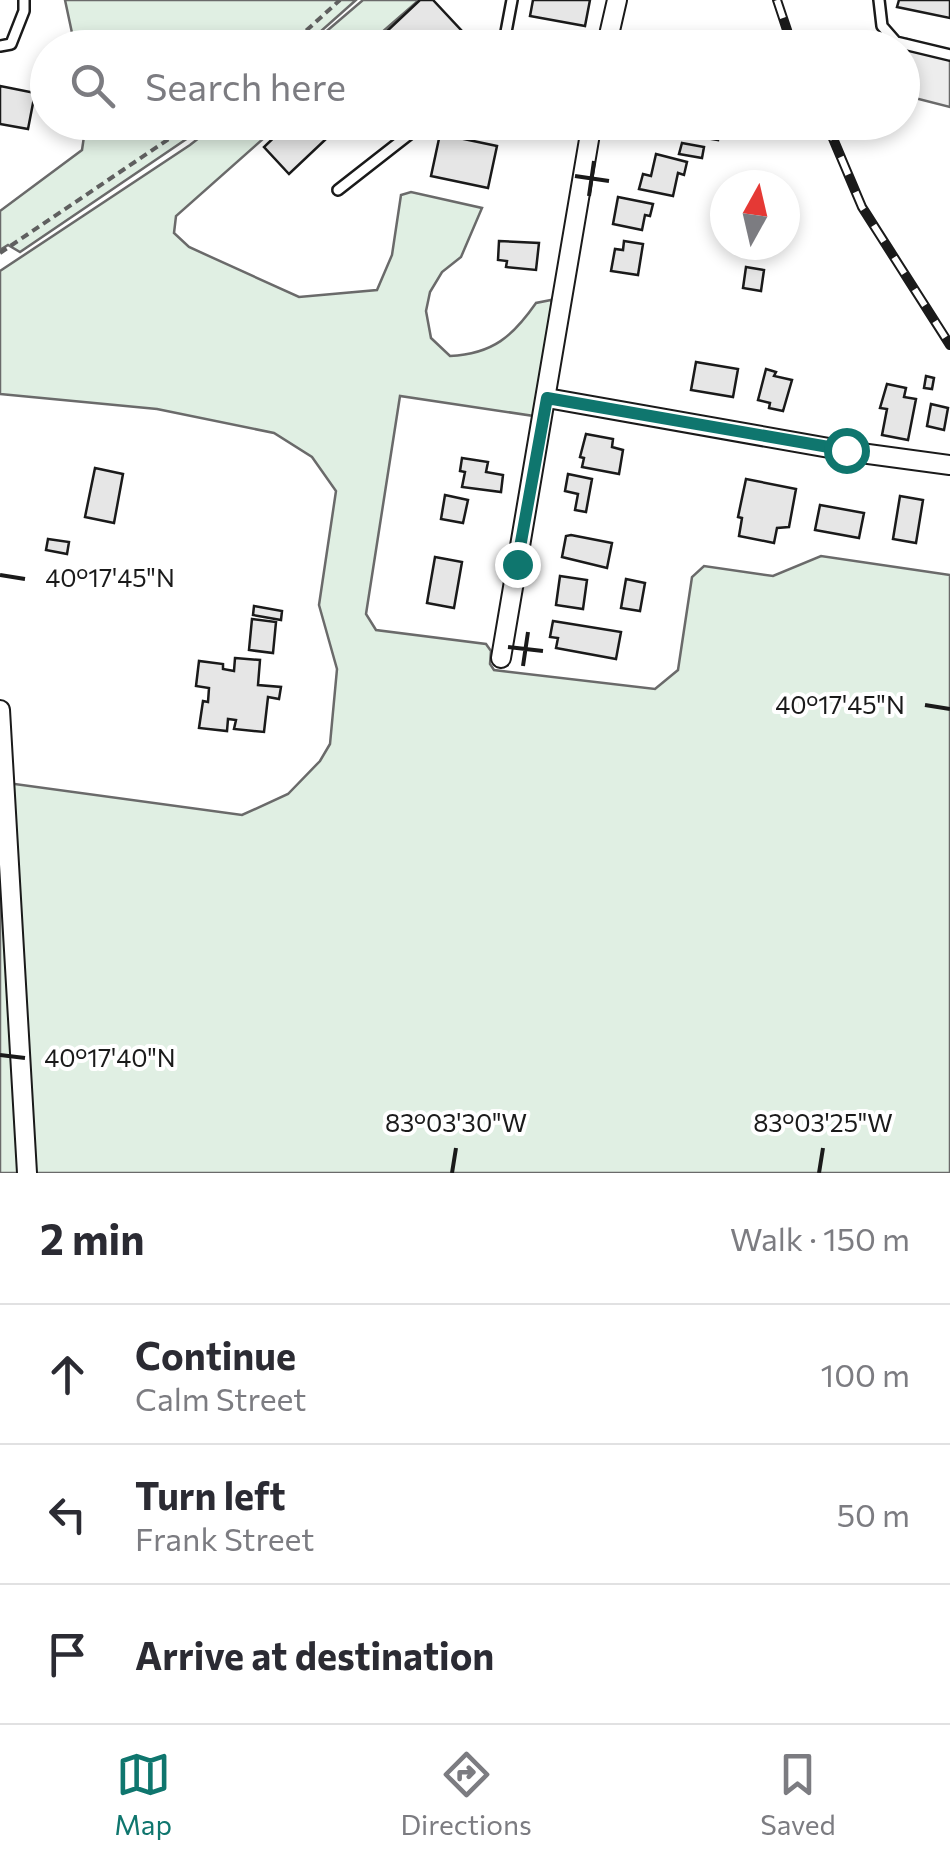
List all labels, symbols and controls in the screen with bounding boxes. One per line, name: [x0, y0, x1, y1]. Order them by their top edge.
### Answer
search box: [30, 30, 920, 140]
icon: search: [65, 58, 120, 113]
text: Search here: [145, 62, 346, 109]
north arrow: [710, 170, 800, 260]
route start: [824, 428, 870, 474]
route end: [495, 542, 541, 588]
text: 40°17'45"N: [45, 562, 175, 592]
text: 40°17'45"N: [775, 689, 905, 719]
text: 40°17'40"N: [44, 1042, 176, 1072]
text: 83°03'30"W: [385, 1107, 527, 1137]
text: 83°03'25"W: [753, 1107, 893, 1137]
text: 2 min: [40, 1212, 145, 1264]
text: Walk · 150 m: [730, 1218, 910, 1258]
text: Continue: [135, 1331, 296, 1378]
icon: ahead: [40, 1347, 95, 1402]
text: 100 m: [821, 1354, 910, 1394]
text: Calm Street: [135, 1378, 306, 1418]
text: Turn left: [135, 1471, 286, 1518]
icon: left: [40, 1487, 95, 1542]
text: 50 m: [837, 1494, 910, 1534]
text: Frank Street: [135, 1518, 314, 1558]
icon: arrive: [40, 1627, 95, 1682]
text: Arrive at destination: [135, 1631, 494, 1678]
tab: Map: [114, 1747, 172, 1841]
tab: Directions: [400, 1747, 532, 1841]
tab: Saved: [760, 1747, 836, 1841]

